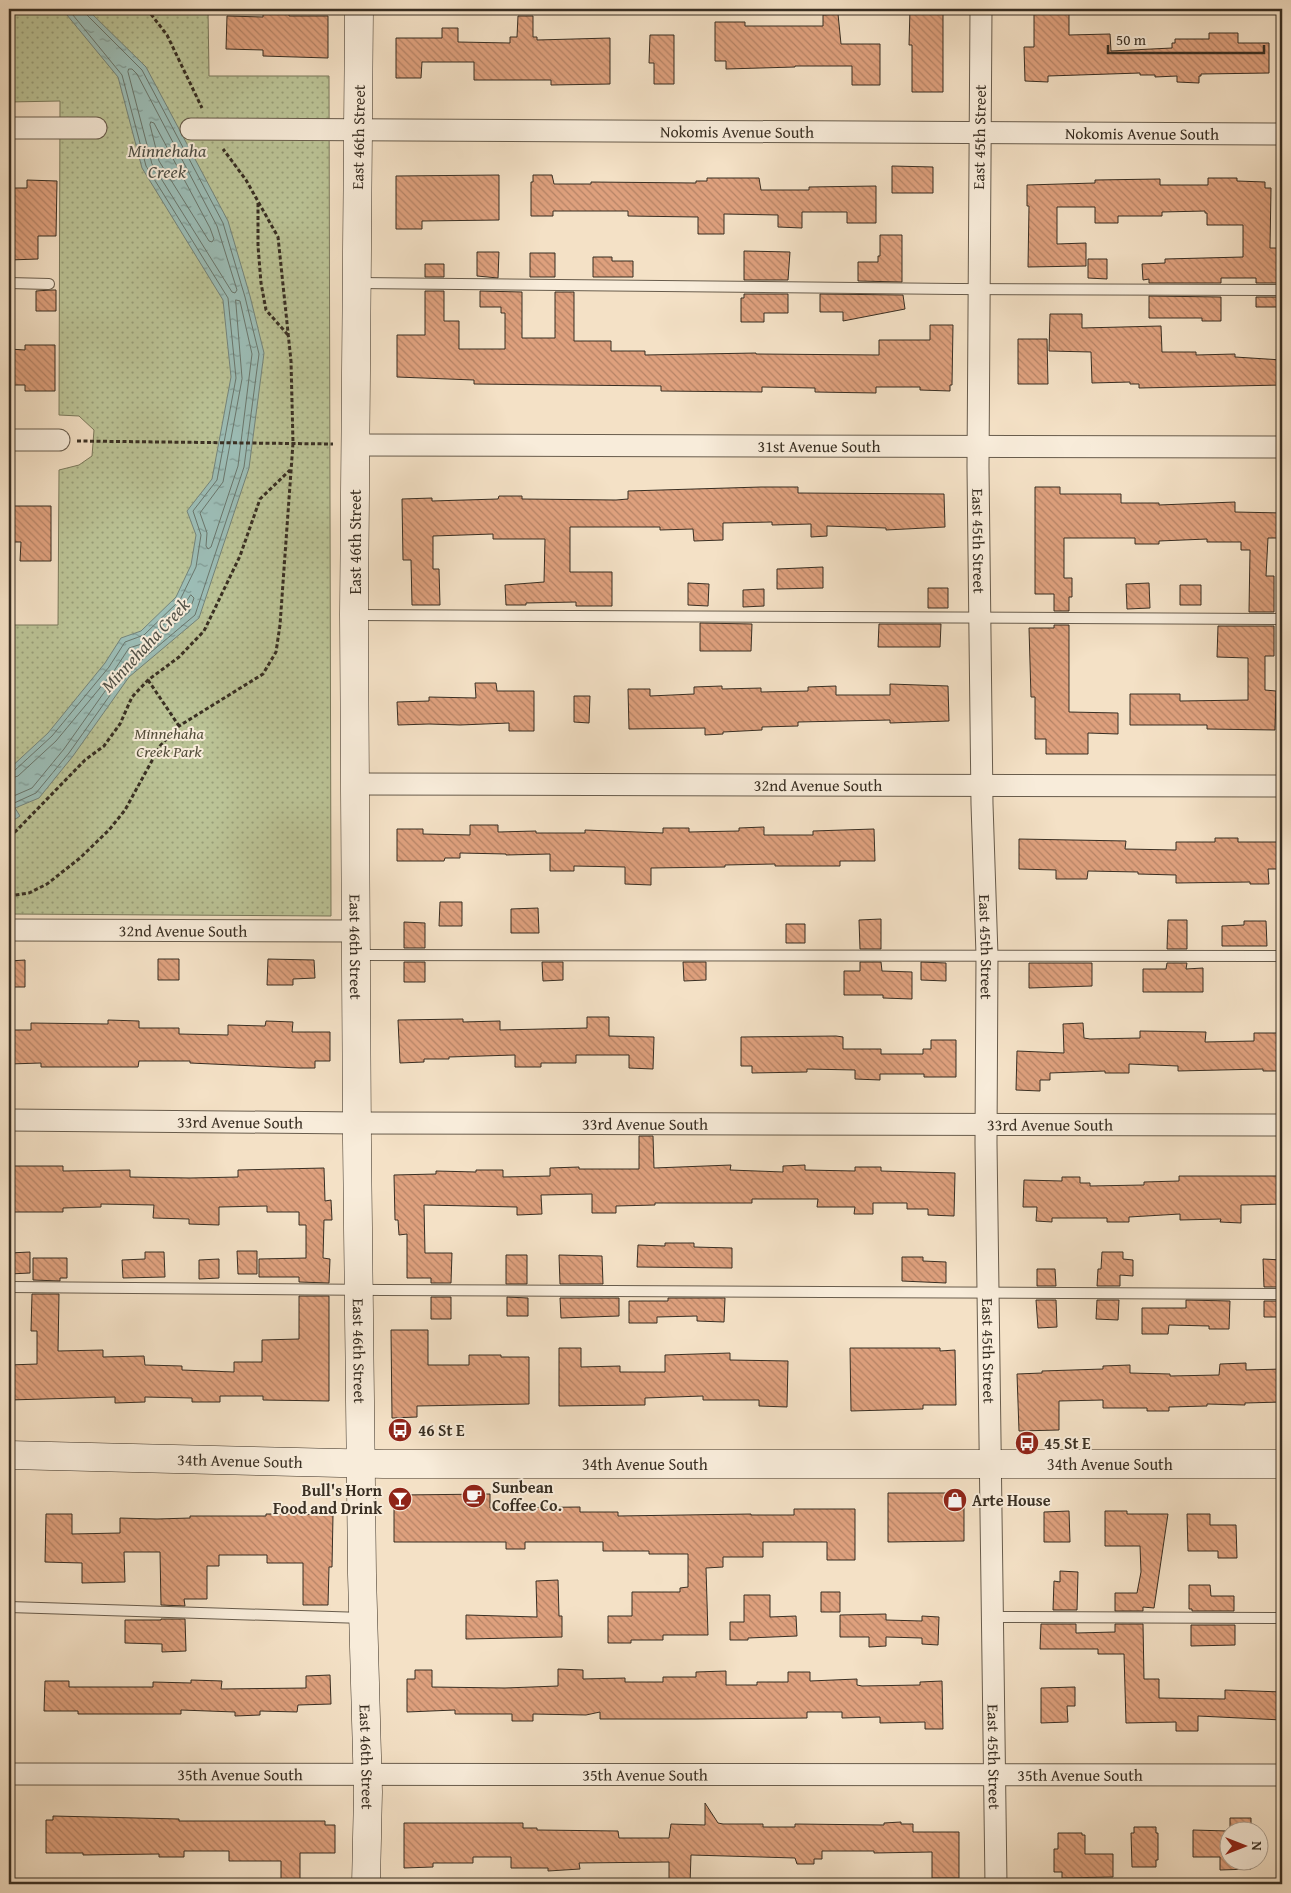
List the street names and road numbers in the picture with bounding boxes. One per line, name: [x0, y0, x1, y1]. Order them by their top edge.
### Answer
street label: East 46th Street: [345, 84, 371, 190]
street label: East 45th Street: [966, 84, 992, 190]
street label: Nokomis Avenue South: [660, 119, 814, 144]
street label: Nokomis Avenue South: [1065, 121, 1219, 146]
street label: 31st Avenue South: [757, 434, 881, 458]
street label: East 45th Street: [966, 488, 992, 594]
street label: East 46th Street: [343, 489, 367, 595]
street label: 32nd Avenue South: [754, 773, 882, 797]
street label: East 46th Street: [344, 894, 368, 1000]
street label: East 45th Street: [973, 894, 999, 1000]
street label: 32nd Avenue South: [119, 918, 247, 943]
street label: 33rd Avenue South: [177, 1109, 303, 1135]
street label: 33rd Avenue South: [582, 1111, 708, 1136]
street label: 33rd Avenue South: [987, 1112, 1113, 1137]
street label: East 46th Street: [347, 1298, 372, 1404]
street label: East 45th Street: [976, 1298, 1002, 1404]
street label: 34th Avenue South: [177, 1447, 303, 1474]
street label: 34th Avenue South: [582, 1452, 708, 1476]
street label: 34th Avenue South: [1047, 1452, 1173, 1476]
street label: East 46th Street: [354, 1704, 380, 1810]
street label: East 45th Street: [982, 1704, 1007, 1810]
street label: 35th Avenue South: [177, 1762, 303, 1786]
street label: 35th Avenue South: [582, 1762, 708, 1787]
street label: 35th Avenue South: [1017, 1763, 1143, 1787]

